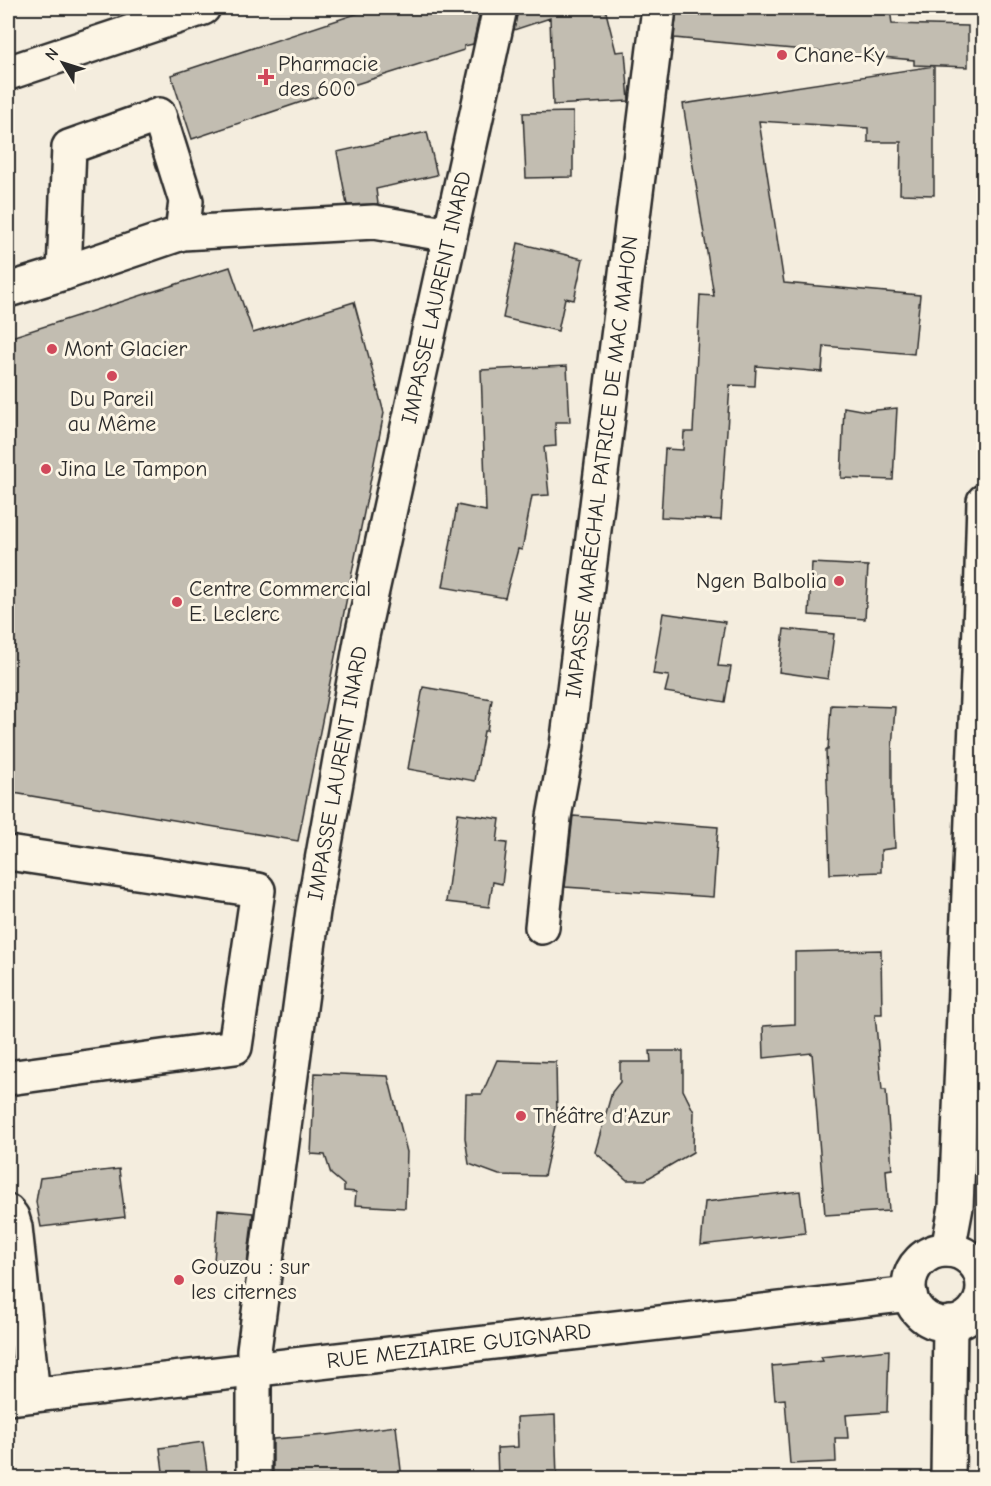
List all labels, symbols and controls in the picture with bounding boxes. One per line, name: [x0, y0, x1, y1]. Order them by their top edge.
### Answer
north arrow: [33, 33, 93, 93]
place label: Chane-Ky: [794, 42, 885, 68]
text: N: [42, 45, 62, 64]
marker: Chane-Ky: [775, 48, 789, 62]
place label: Pharmacie des 600: [278, 51, 378, 102]
marker: Pharmacie des 600: [259, 70, 273, 84]
street label: IMPASSE LAURENT INARD: [396, 169, 477, 426]
street label: IMPASSE MARÉCHAL PATRICE DE MAC MAHON: [560, 234, 643, 700]
place label: Mont Glacier: [64, 336, 187, 362]
marker: Mont Glacier: [45, 342, 59, 356]
marker: Du Pareil au Même: [105, 369, 119, 383]
place label: Du Pareil au Même: [68, 386, 156, 437]
place label: Jina Le Tampon: [58, 456, 207, 482]
marker: Jina Le Tampon: [39, 462, 53, 476]
place label: Ngen Balbolia: [696, 568, 827, 594]
marker: Ngen Balbolia: [832, 574, 846, 588]
place label: Centre Commercial E. Leclerc: [189, 576, 371, 627]
marker: Centre Commercial E. Leclerc: [170, 595, 184, 609]
street label: IMPASSE LAURENT INARD: [302, 644, 373, 902]
place label: Théâtre d'Azur: [533, 1103, 670, 1129]
marker: Théâtre d'Azur: [514, 1109, 528, 1123]
place label: Gouzou : sur les citernes: [191, 1254, 310, 1305]
marker: Gouzou : sur les citernes: [172, 1273, 186, 1287]
street label: RUE MEZIAIRE GUIGNARD: [325, 1318, 593, 1374]

